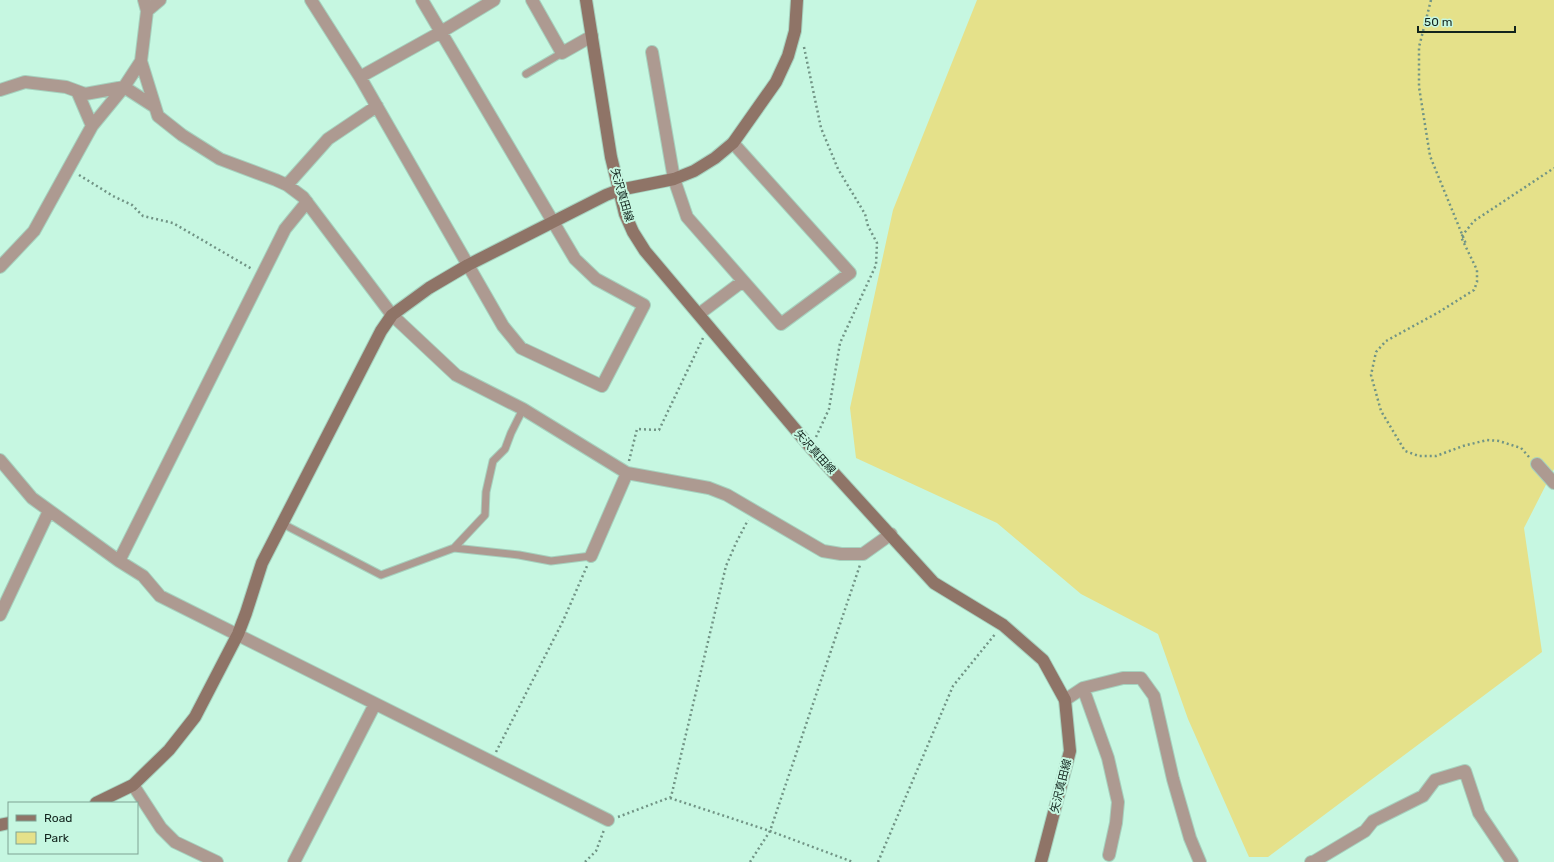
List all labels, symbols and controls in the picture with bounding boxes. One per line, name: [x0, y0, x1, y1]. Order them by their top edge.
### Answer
scale bar: [1418, 8, 1515, 34]
text: 50 m: [1424, 15, 1452, 29]
street label: 矢沢真田線: [608, 167, 636, 223]
street label: 矢沢真田線: [792, 427, 838, 477]
street label: 矢沢真田線: [1048, 758, 1074, 814]
legend: [8, 802, 138, 854]
text: Road: [44, 811, 72, 825]
text: Park: [44, 831, 70, 845]

